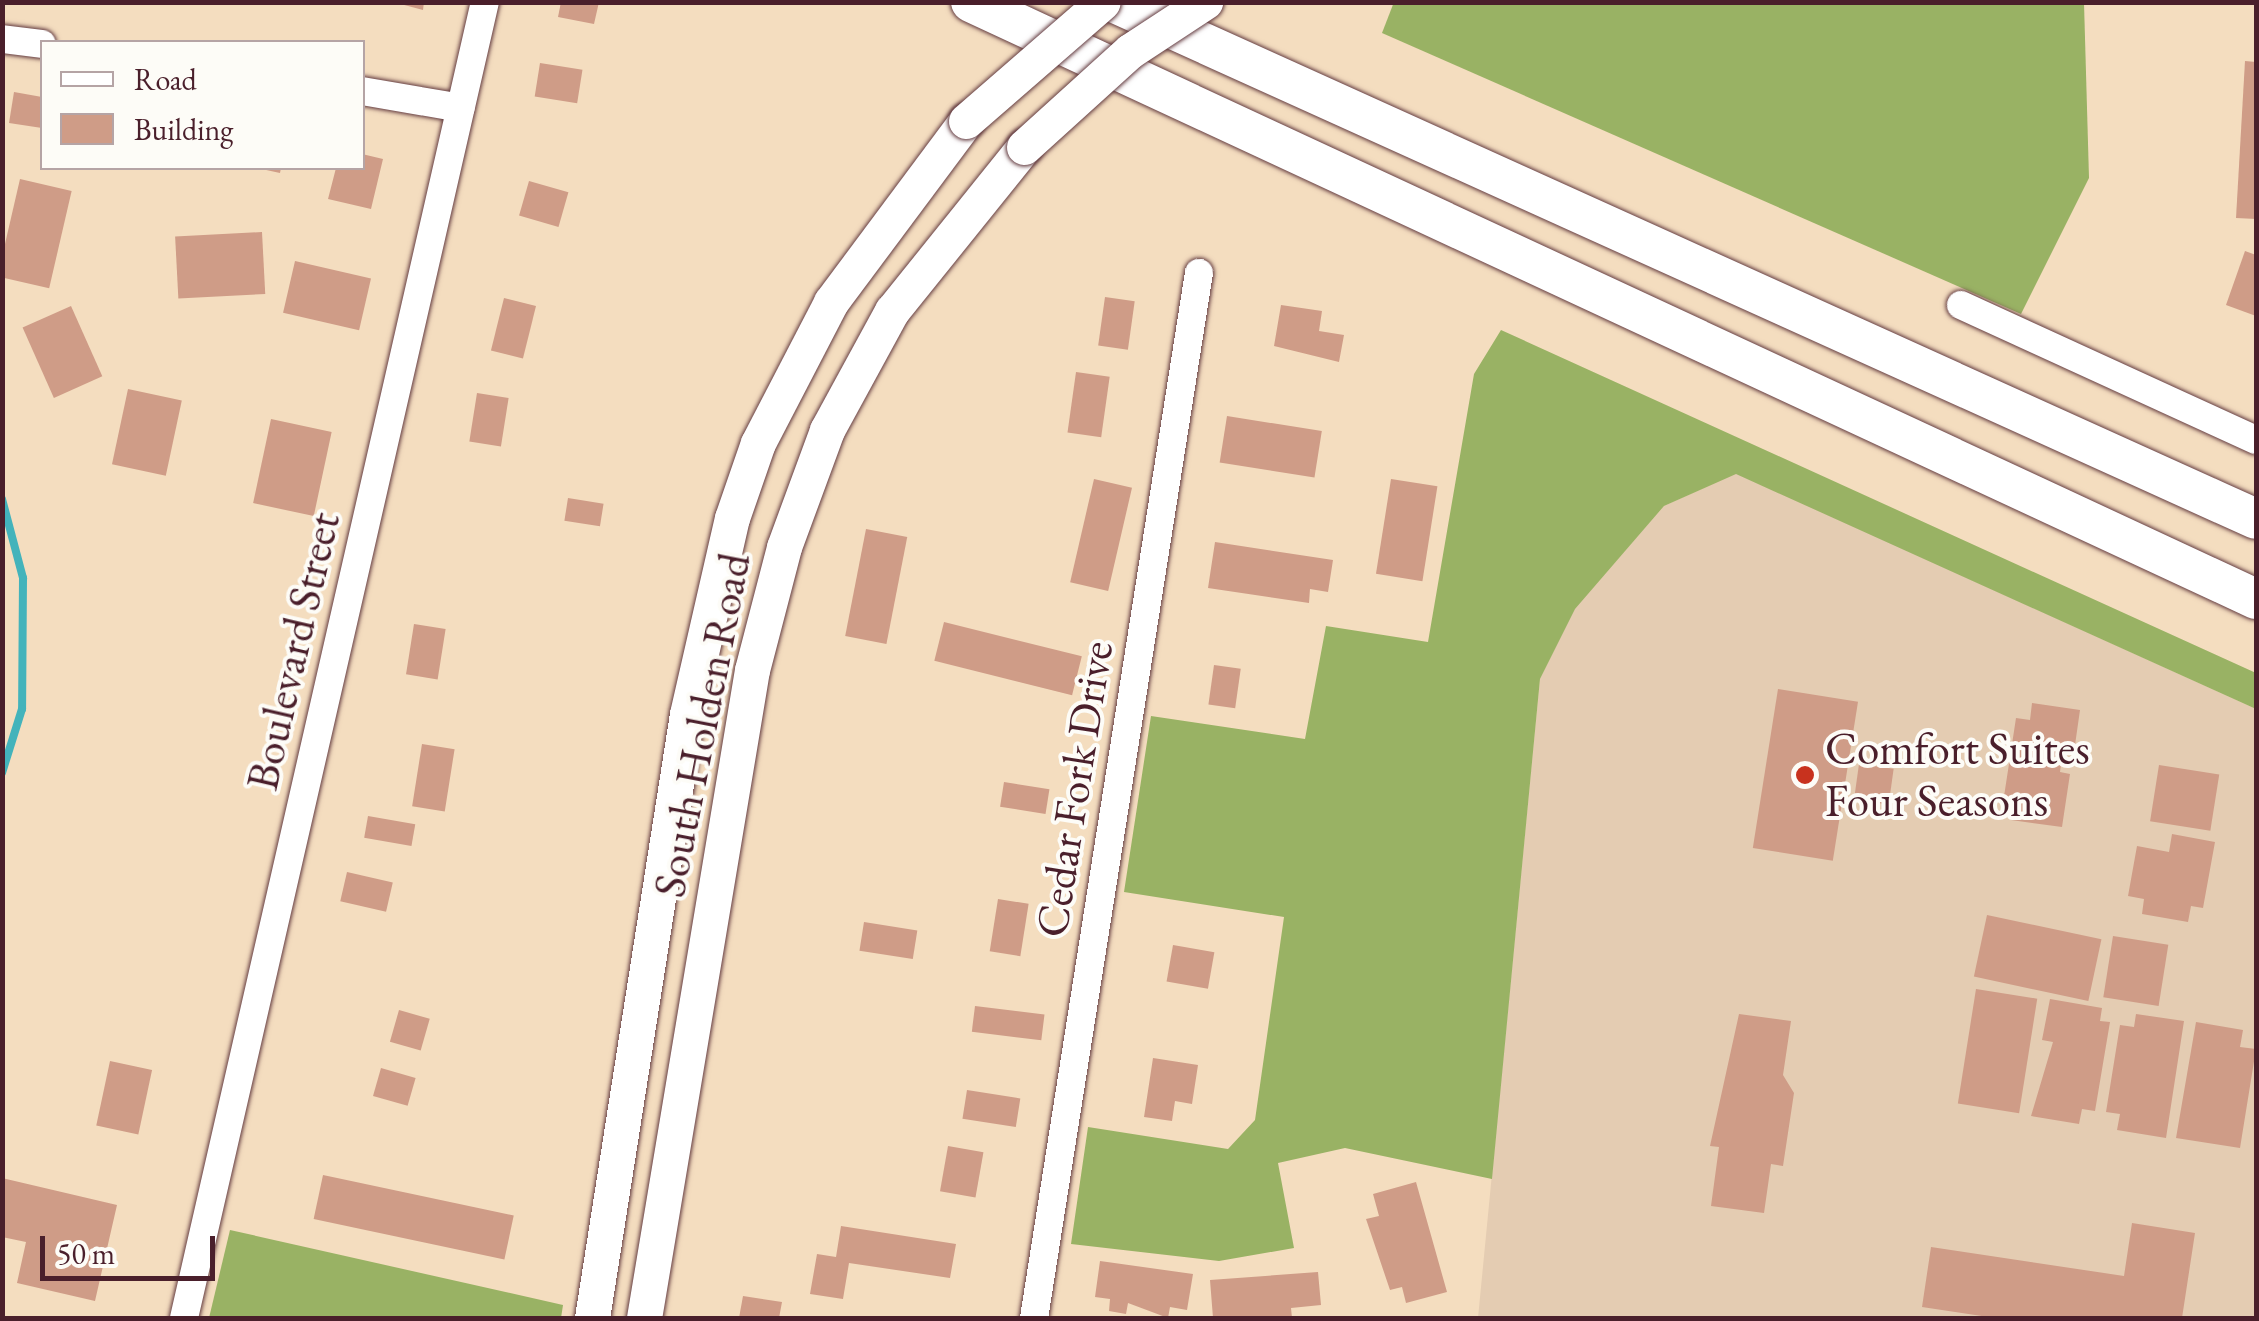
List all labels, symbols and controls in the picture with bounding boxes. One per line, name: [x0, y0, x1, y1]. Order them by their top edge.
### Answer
legend: [40, 40, 365, 170]
text: Road: [134, 60, 197, 99]
text: Building: [134, 110, 233, 149]
street label: Boulevard Street: [235, 507, 351, 795]
street label: South Holden Road: [642, 548, 762, 902]
street label: Cedar Fork Drive: [1024, 637, 1124, 941]
place label: Comfort Suites Four Seasons: [1825, 722, 2090, 828]
marker: Comfort Suites Four Seasons: [1794, 764, 1816, 786]
scale bar: [45, 1216, 220, 1278]
text: 50 m: [57, 1234, 115, 1273]

